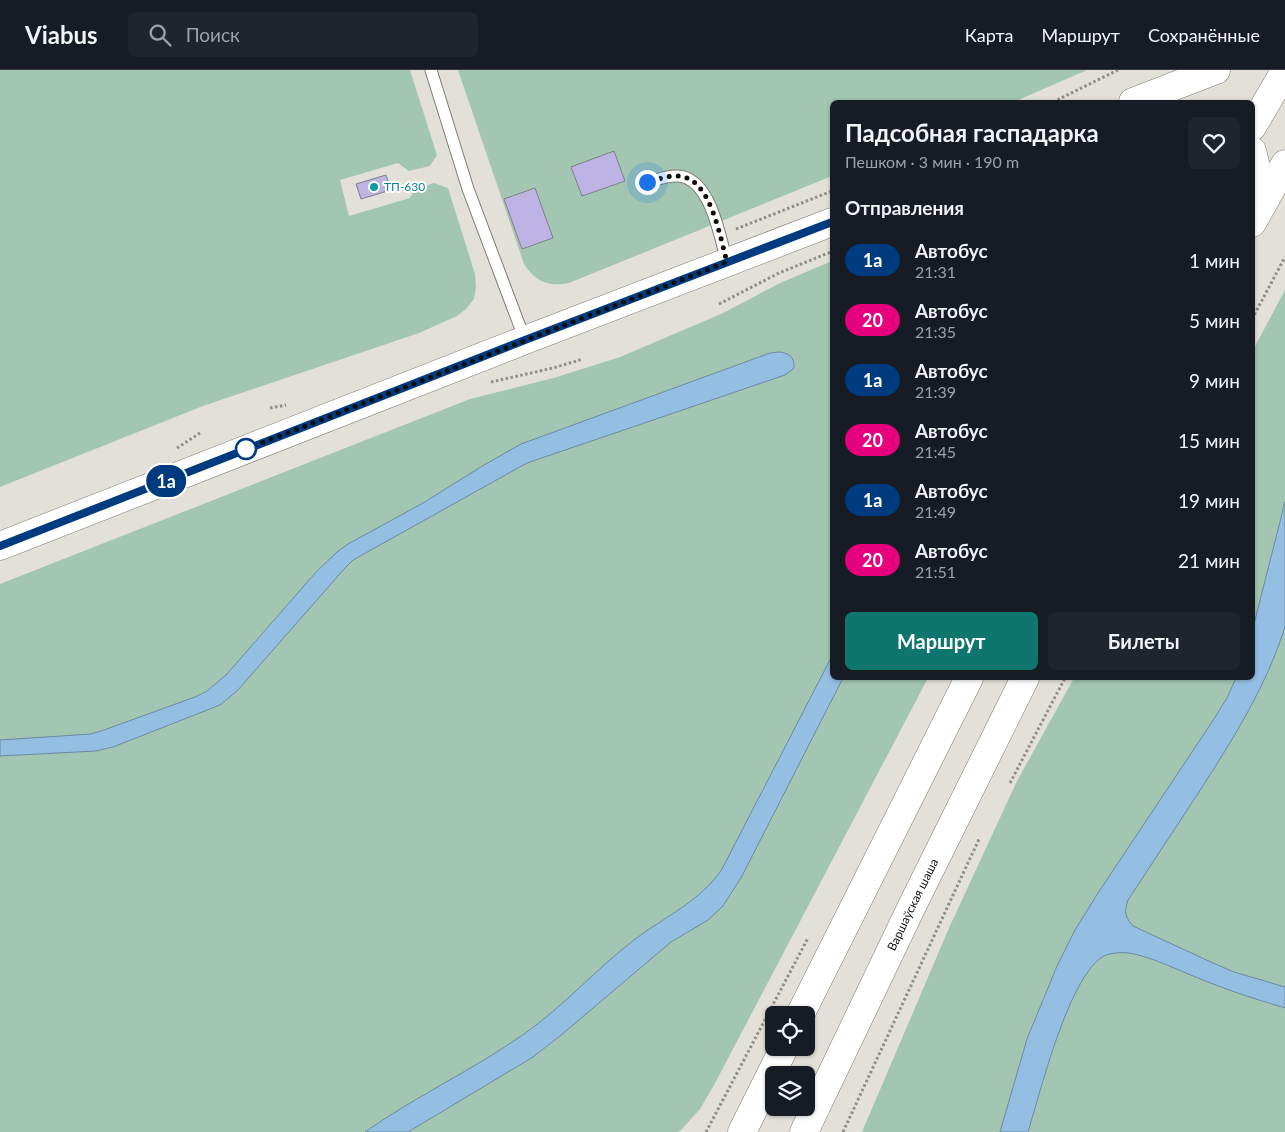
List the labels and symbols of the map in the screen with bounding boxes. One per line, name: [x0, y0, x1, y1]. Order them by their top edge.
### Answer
your location: [635, 170, 660, 195]
place label: ТП-630: [384, 179, 425, 194]
marker: ТП-630: [368, 181, 380, 193]
unlabelled marker: [235, 438, 257, 460]
line badge: 1а: [144, 465, 188, 497]
street label: Варшаўская шаша: [884, 856, 941, 953]

